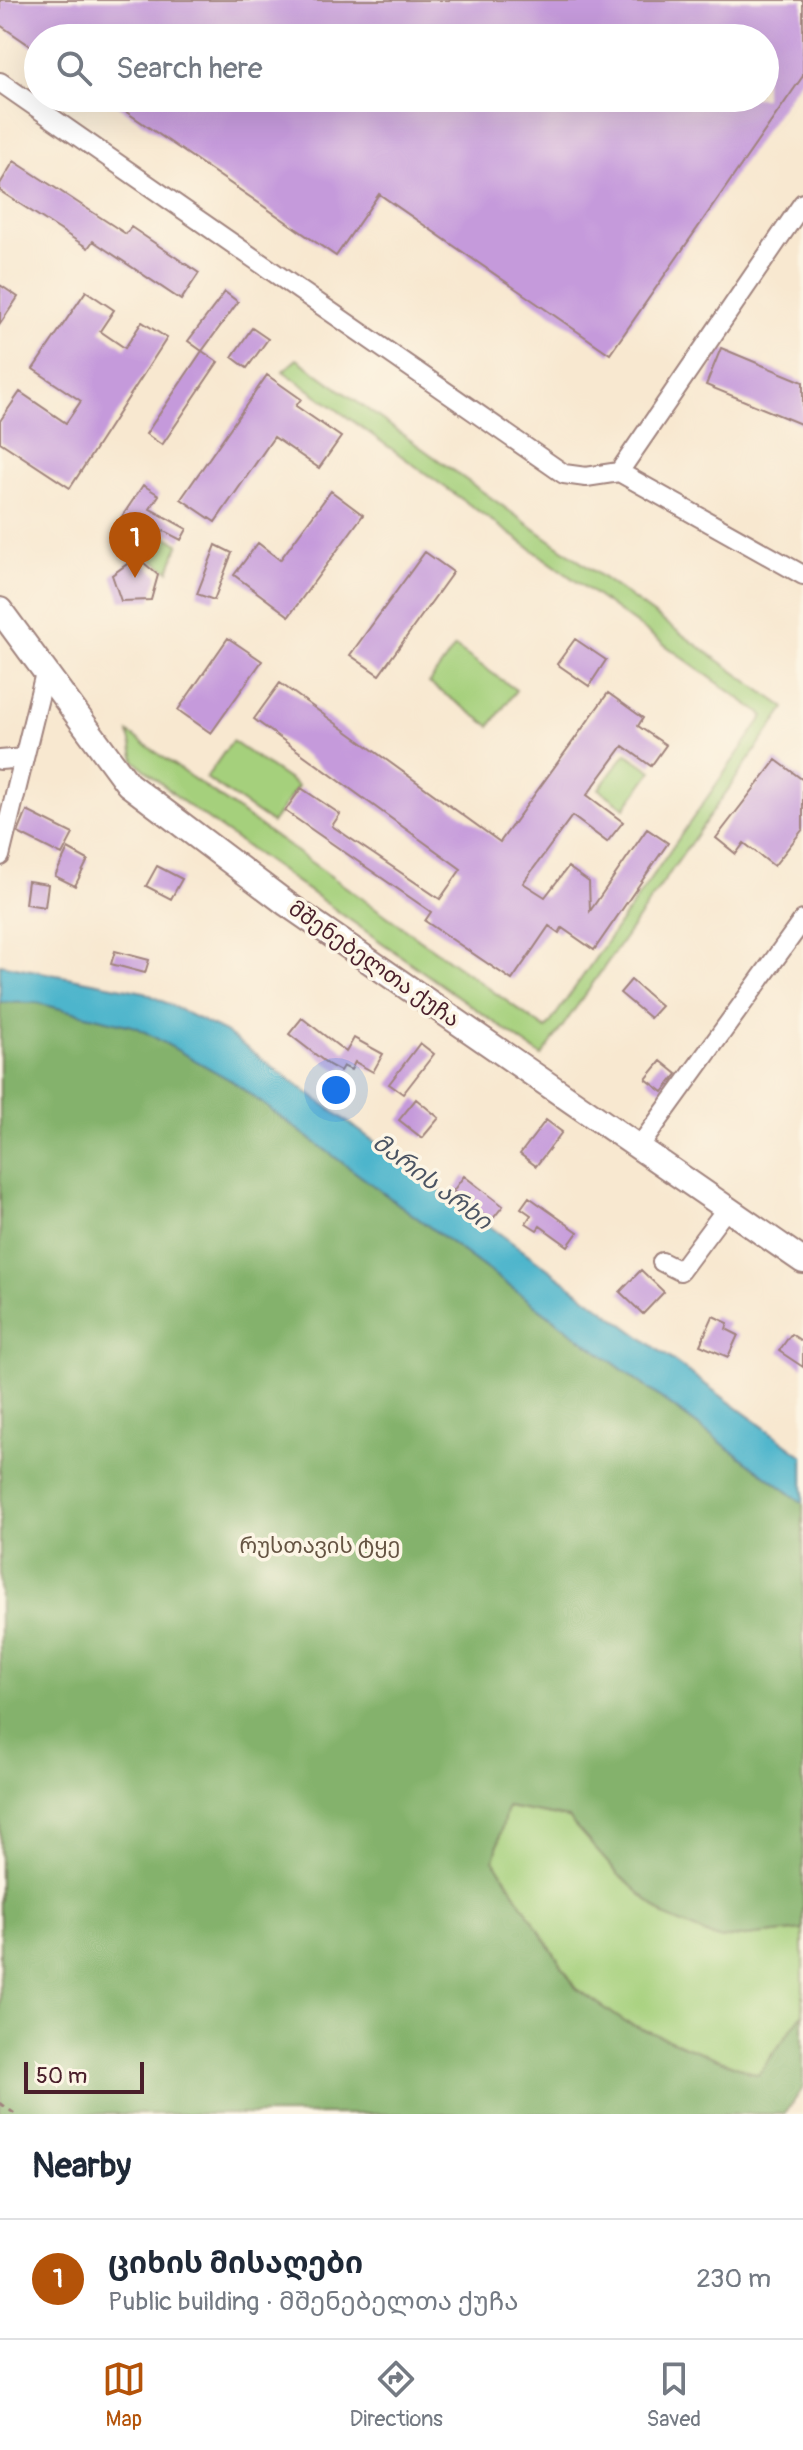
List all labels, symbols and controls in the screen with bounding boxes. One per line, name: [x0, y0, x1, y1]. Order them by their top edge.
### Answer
search box: [24, 24, 779, 112]
icon: search: [52, 46, 96, 90]
text: Search here: [116, 50, 263, 87]
pin: 1: [109, 512, 161, 578]
street label: მშენებელთა ქუჩა: [283, 894, 465, 1034]
your location: [316, 1070, 356, 1110]
water label: მარის არხი: [367, 1128, 498, 1237]
park label: რუსთავის ტყე: [239, 1532, 401, 1560]
scale bar: [24, 2058, 144, 2094]
text: 50 m: [36, 2062, 87, 2090]
text: Nearby: [32, 2145, 131, 2188]
text: ციხის მისაღები: [108, 2245, 363, 2282]
text: 1: [53, 2263, 63, 2295]
text: 230 m: [696, 2263, 771, 2295]
text: Public building · მშენებელთა ქუჩა: [108, 2286, 519, 2318]
tab: Map: [102, 2357, 146, 2433]
tab: Directions: [350, 2357, 443, 2433]
tab: Saved: [647, 2357, 701, 2433]

